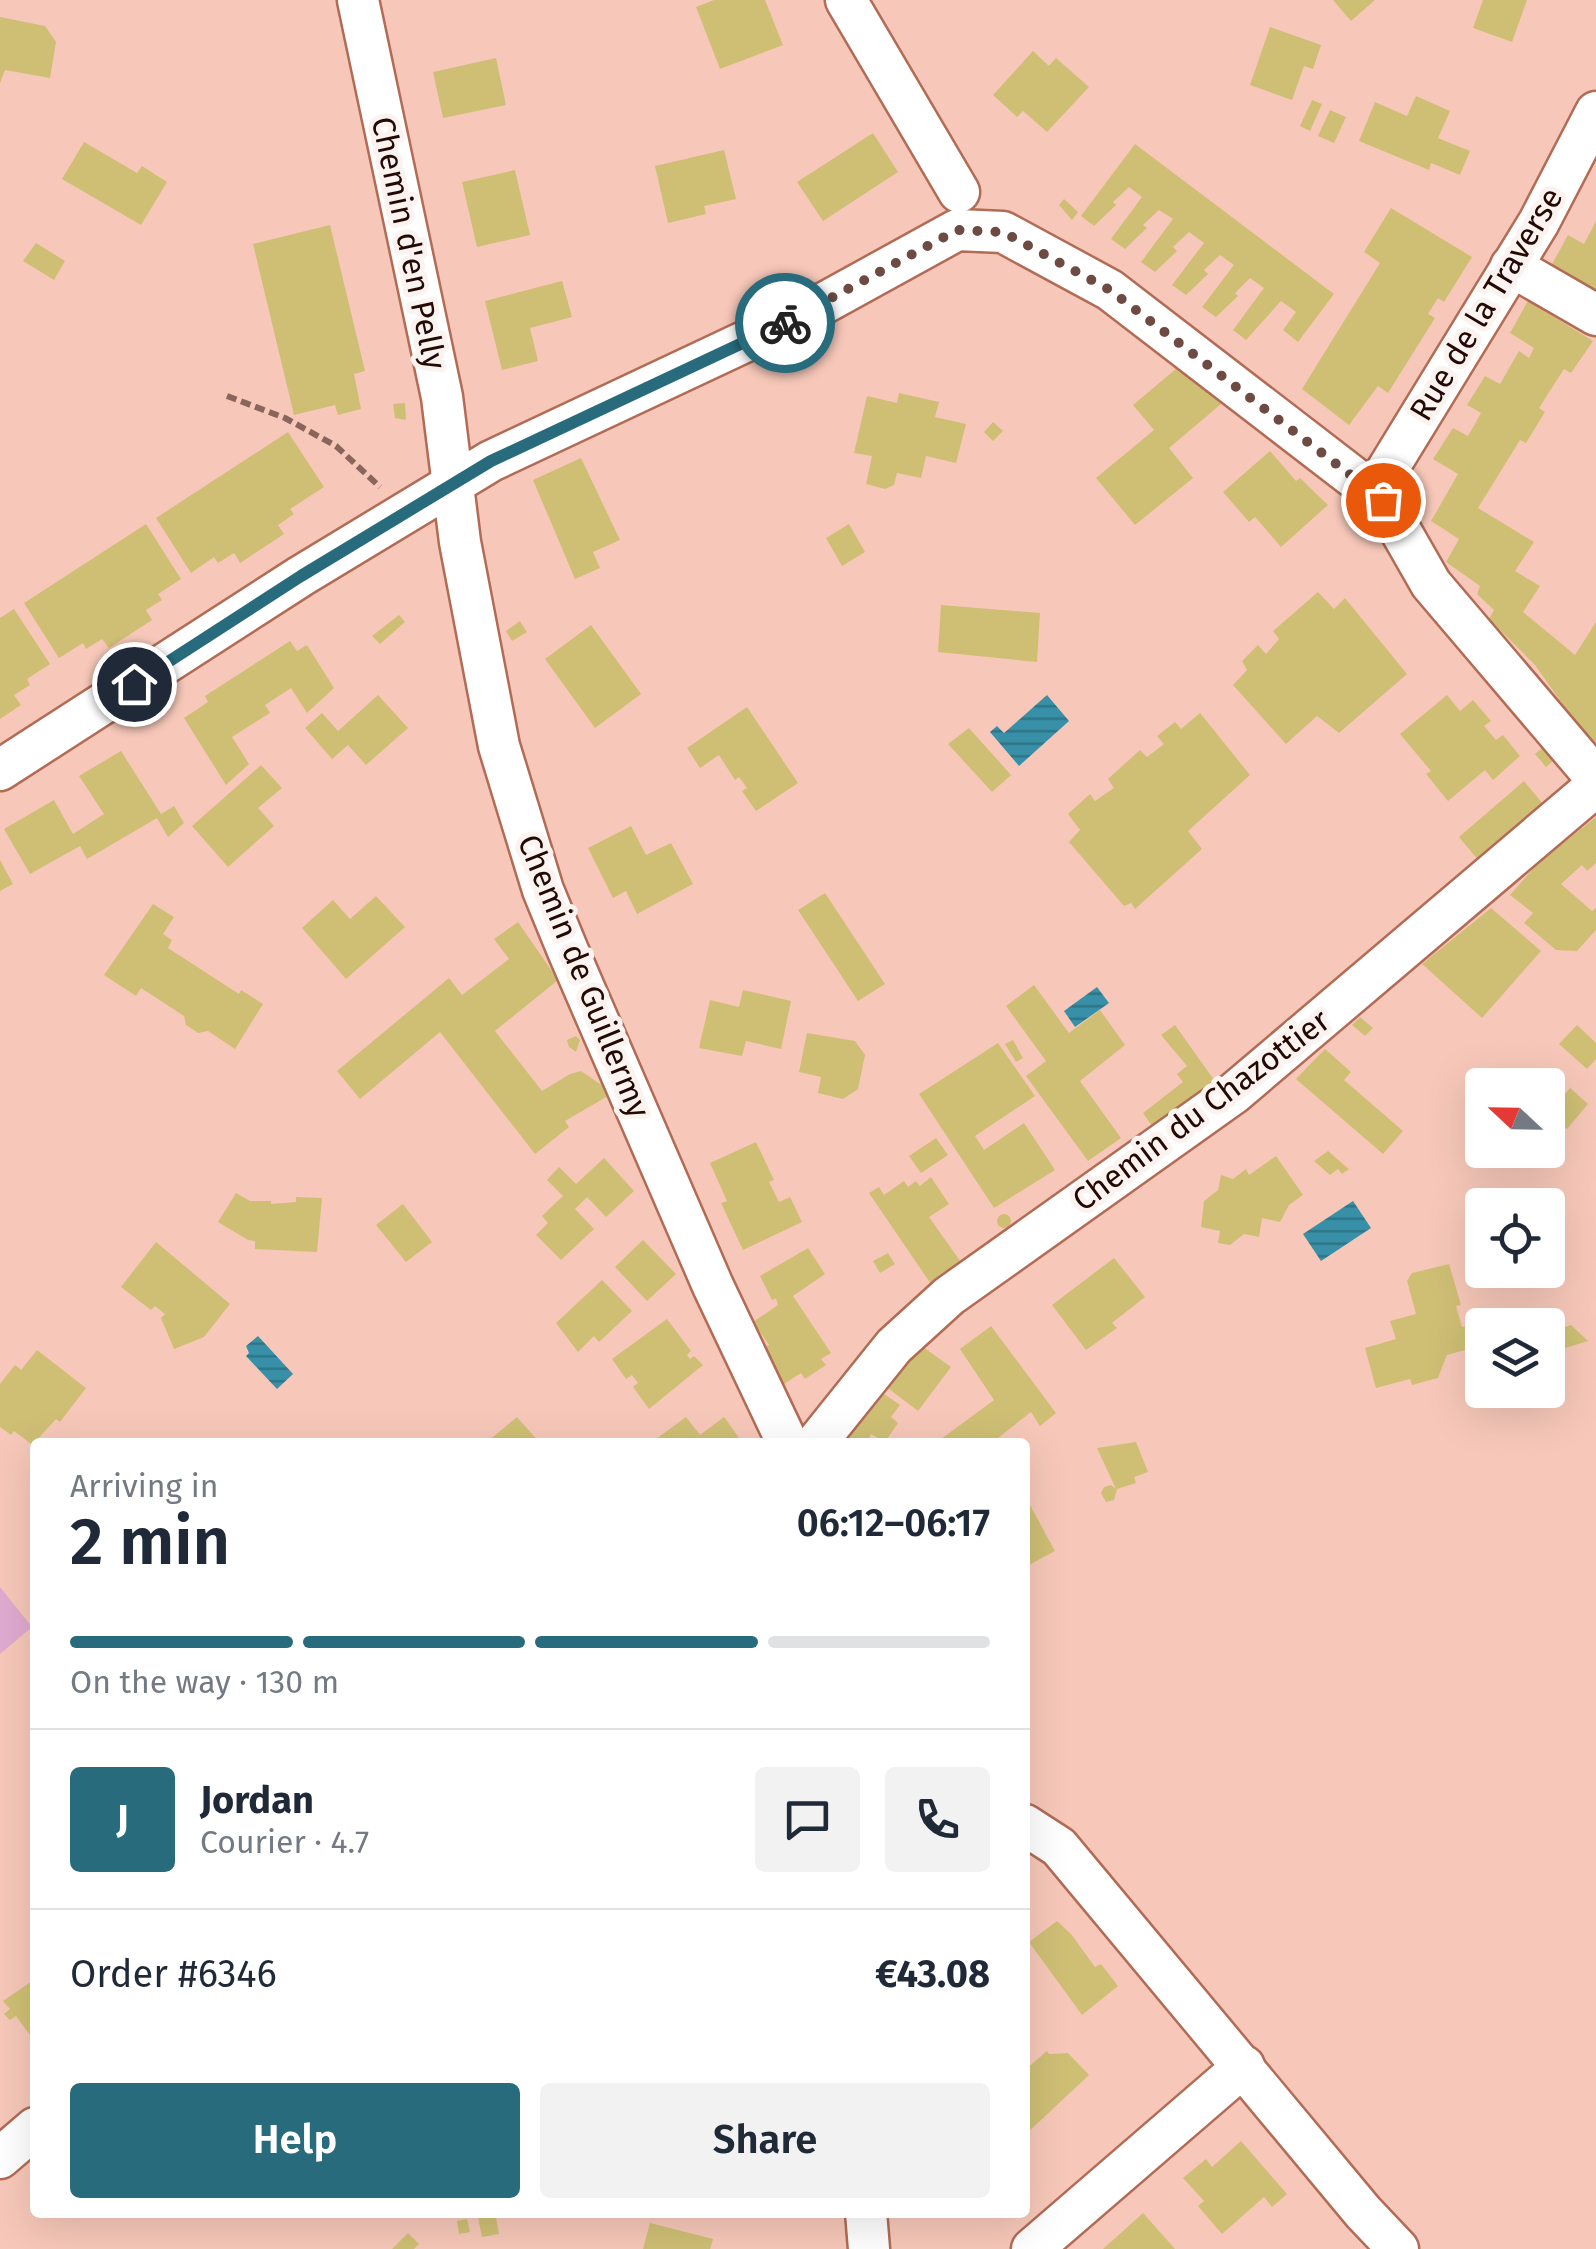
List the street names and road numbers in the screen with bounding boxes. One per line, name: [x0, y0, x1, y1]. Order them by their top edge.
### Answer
street label: Chemin d'en Pelly: [364, 113, 454, 373]
street label: Rue de la Traverse: [1401, 181, 1571, 427]
street label: Chemin de Guillermy: [510, 829, 658, 1123]
street label: Chemin du Chazottier: [1065, 1001, 1337, 1219]

